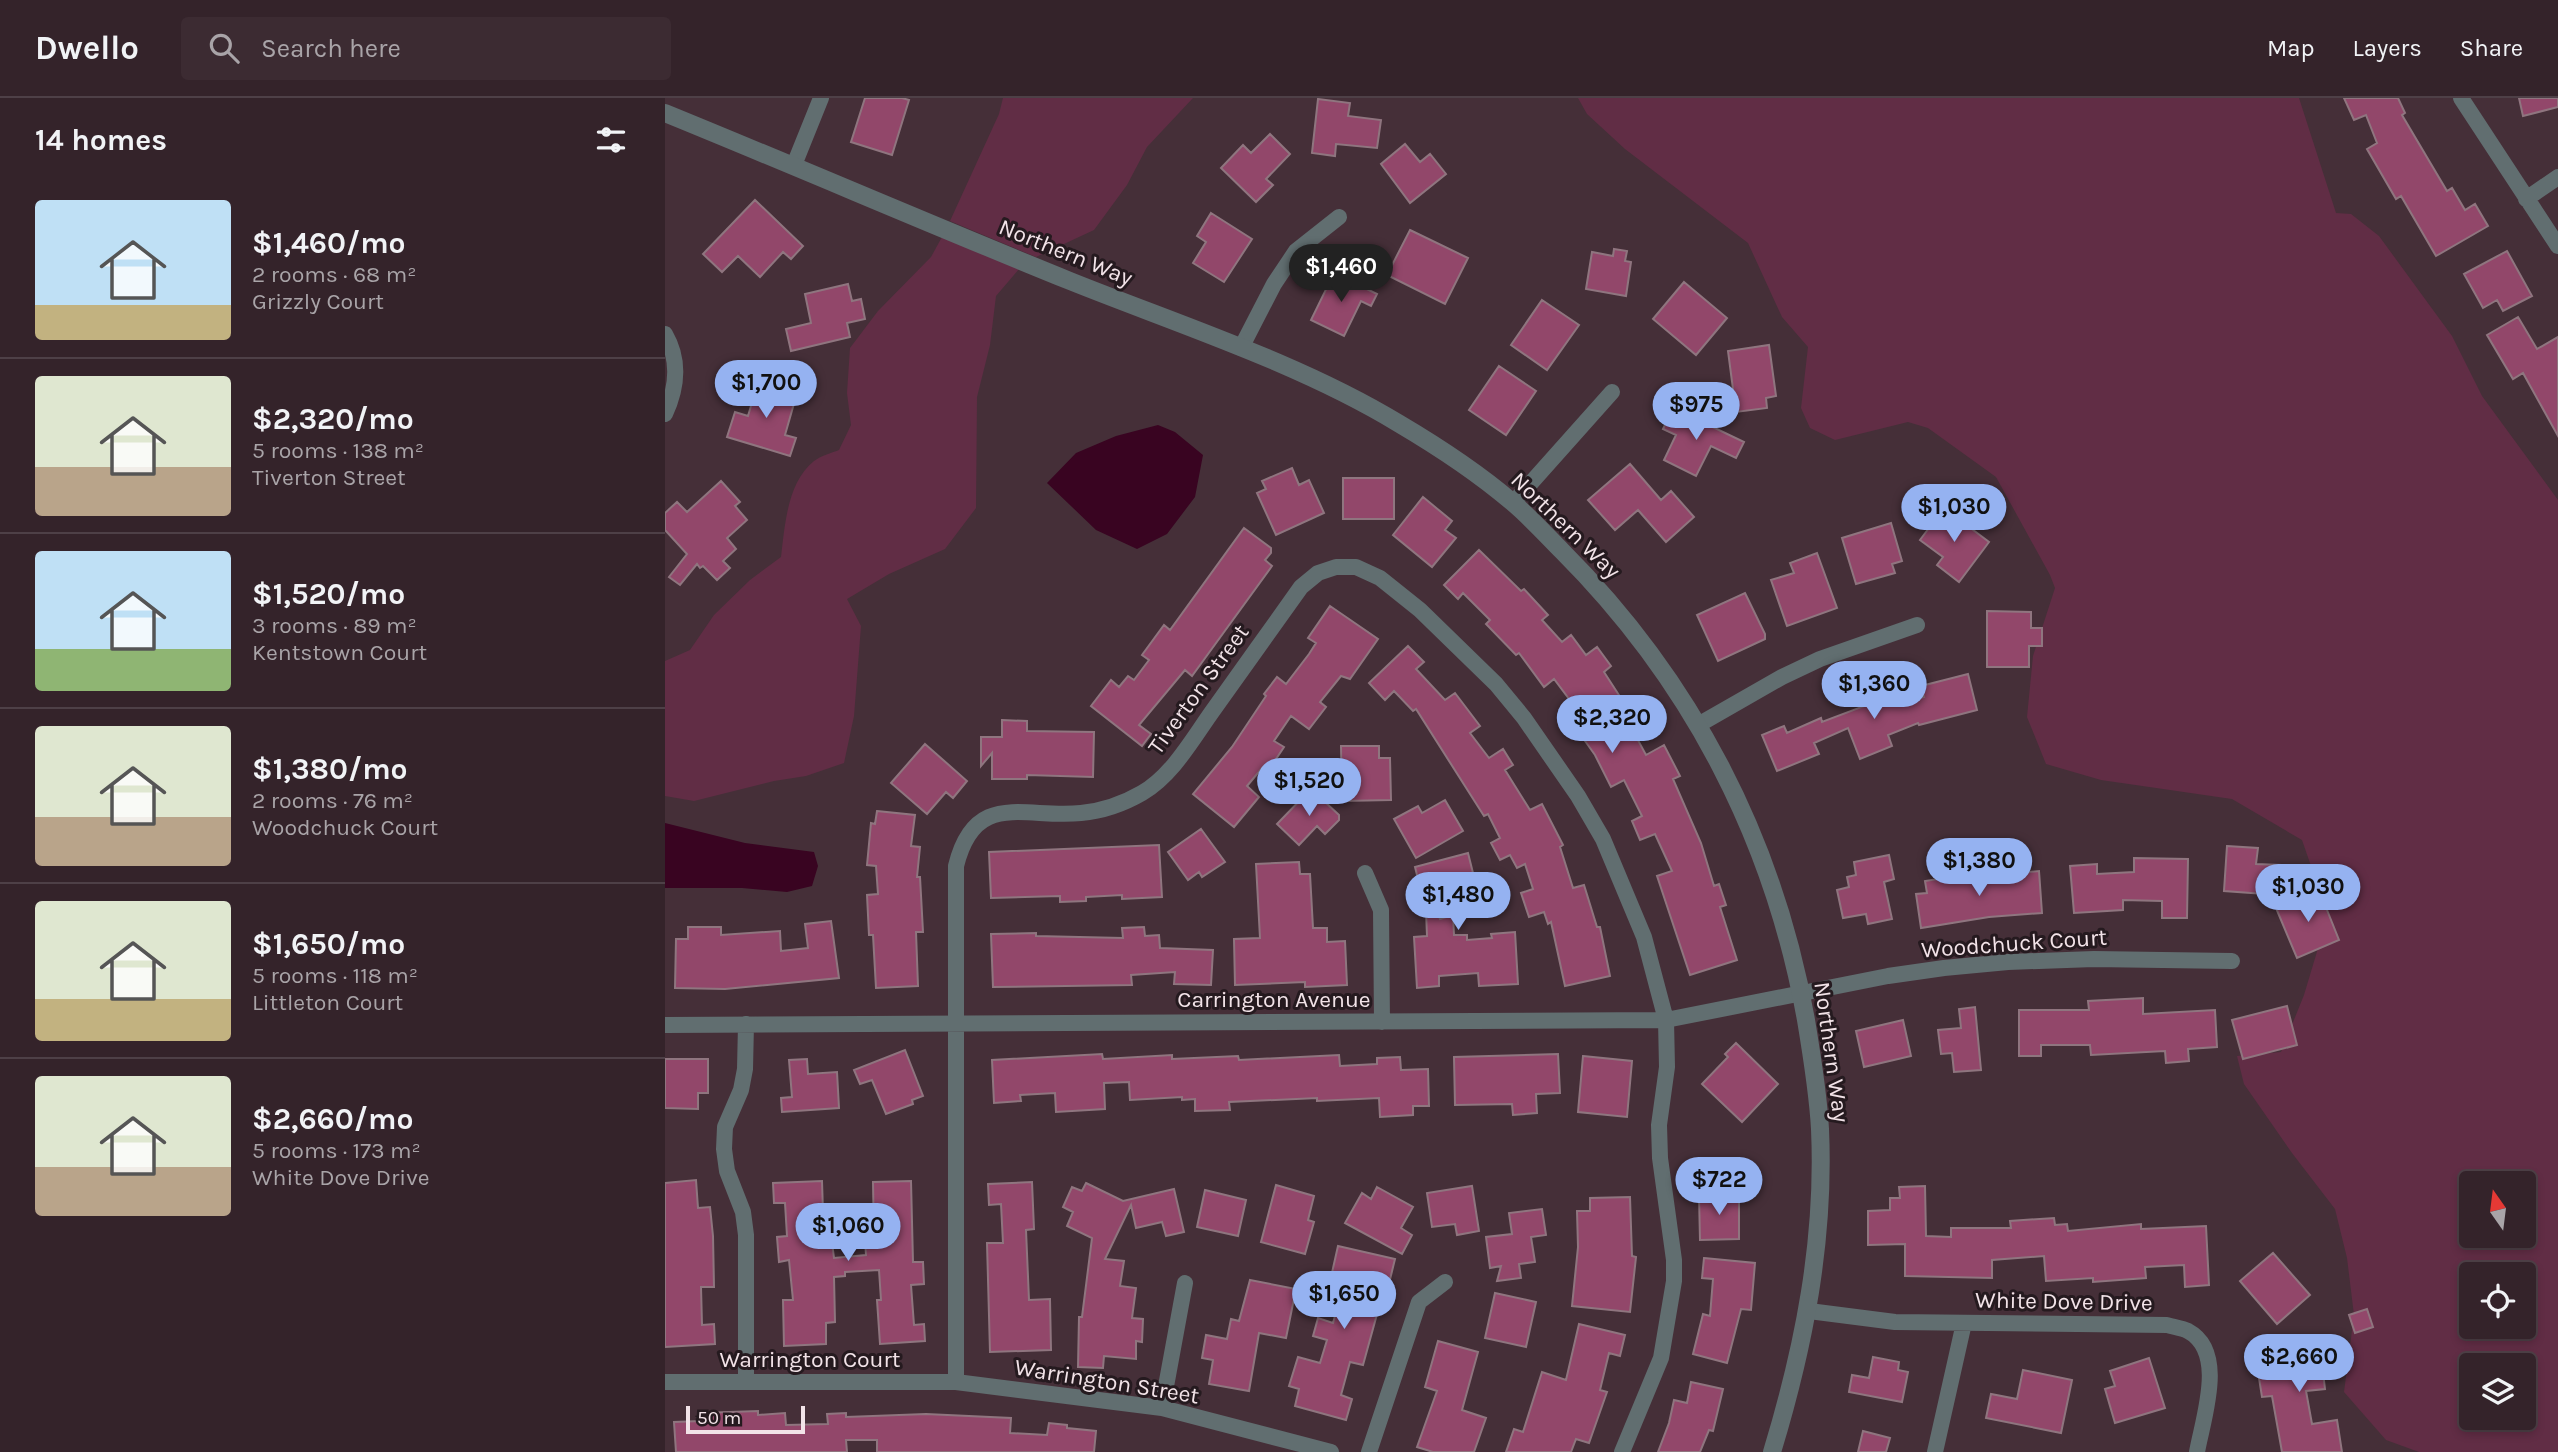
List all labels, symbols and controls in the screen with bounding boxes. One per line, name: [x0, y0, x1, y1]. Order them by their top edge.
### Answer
search box: [181, 17, 671, 80]
text: Dwello: [35, 29, 139, 67]
icon: search: [205, 29, 243, 67]
text: Search here: [261, 33, 401, 64]
text: Map: [2267, 34, 2315, 62]
text: Layers: [2353, 34, 2422, 62]
text: Share: [2460, 34, 2523, 62]
icon: filters: [592, 121, 630, 159]
text: 14 homes: [35, 122, 167, 158]
street label: Northern Way: [995, 213, 1137, 292]
text: $1,460/mo: [252, 225, 406, 261]
icon: home: [91, 228, 175, 312]
pin: $1,460: [1284, 244, 1398, 304]
text: $1,460: [1305, 253, 1377, 280]
text: 2 rooms · 68 m²: [252, 261, 416, 288]
text: Grizzly Court: [252, 288, 384, 315]
pin: $1,700: [709, 360, 823, 420]
text: $1,700: [731, 369, 801, 396]
pin: $975: [1655, 382, 1737, 442]
text: $975: [1669, 391, 1723, 418]
text: $2,320/mo: [252, 401, 414, 437]
icon: home: [91, 404, 175, 488]
text: 5 rooms · 138 m²: [252, 437, 424, 464]
text: Tiverton Street: [252, 464, 406, 491]
street label: Northern Way: [1505, 466, 1626, 585]
pin: $1,030: [1897, 484, 2011, 544]
text: $1,030: [1917, 493, 1991, 520]
text: $1,520/mo: [252, 576, 405, 612]
icon: home: [91, 579, 175, 663]
text: 3 rooms · 89 m²: [252, 612, 417, 639]
street label: Tiverton Street: [1142, 619, 1255, 759]
text: Kentstown Court: [252, 639, 427, 666]
pin: $1,360: [1817, 662, 1931, 721]
text: $1,360: [1838, 670, 1910, 697]
pin: $2,320: [1555, 696, 1669, 755]
text: $2,320: [1573, 704, 1651, 731]
text: $1,380/mo: [252, 751, 408, 787]
icon: home: [91, 754, 175, 838]
pin: $1,520: [1252, 758, 1366, 818]
text: $1,520: [1273, 767, 1345, 794]
text: 2 rooms · 76 m²: [252, 787, 413, 814]
text: Woodchuck Court: [252, 814, 438, 841]
pin: $1,380: [1922, 838, 2036, 898]
text: $1,380: [1942, 847, 2016, 874]
pin: $1,030: [2251, 864, 2365, 924]
pin: $1,480: [1401, 872, 1515, 932]
text: $1,030: [2271, 873, 2345, 900]
text: $1,480: [1422, 881, 1494, 908]
street label: Woodchuck Court: [1920, 924, 2108, 963]
text: $1,650/mo: [252, 926, 405, 962]
icon: home: [91, 929, 175, 1013]
text: 5 rooms · 118 m²: [252, 962, 418, 989]
street label: Northern Way: [1808, 980, 1855, 1124]
street label: Carrington Avenue: [1177, 986, 1371, 1013]
text: Littleton Court: [252, 989, 403, 1016]
text: $2,660/mo: [252, 1101, 413, 1137]
icon: home: [91, 1104, 175, 1188]
text: 5 rooms · 173 m²: [252, 1137, 421, 1164]
pin: $722: [1678, 1158, 1760, 1217]
text: White Dove Drive: [252, 1164, 430, 1191]
text: $722: [1691, 1166, 1747, 1193]
north arrow: [2459, 1171, 2536, 1248]
map controls: [2459, 1171, 2536, 1430]
pin: $1,060: [791, 1204, 905, 1263]
text: $1,060: [812, 1212, 884, 1239]
button: locate: [2459, 1262, 2536, 1339]
pin: $1,650: [1287, 1272, 1401, 1331]
text: $1,650: [1308, 1280, 1380, 1307]
street label: White Dove Drive: [1975, 1286, 2153, 1317]
pin: $2,660: [2242, 1334, 2356, 1394]
text: $2,660: [2260, 1343, 2338, 1370]
street label: Warrington Court: [720, 1346, 901, 1373]
button: layers: [2459, 1353, 2536, 1430]
street label: Warrington Street: [1013, 1354, 1201, 1409]
scale bar: [686, 1403, 805, 1435]
text: 50 m: [697, 1407, 741, 1429]

